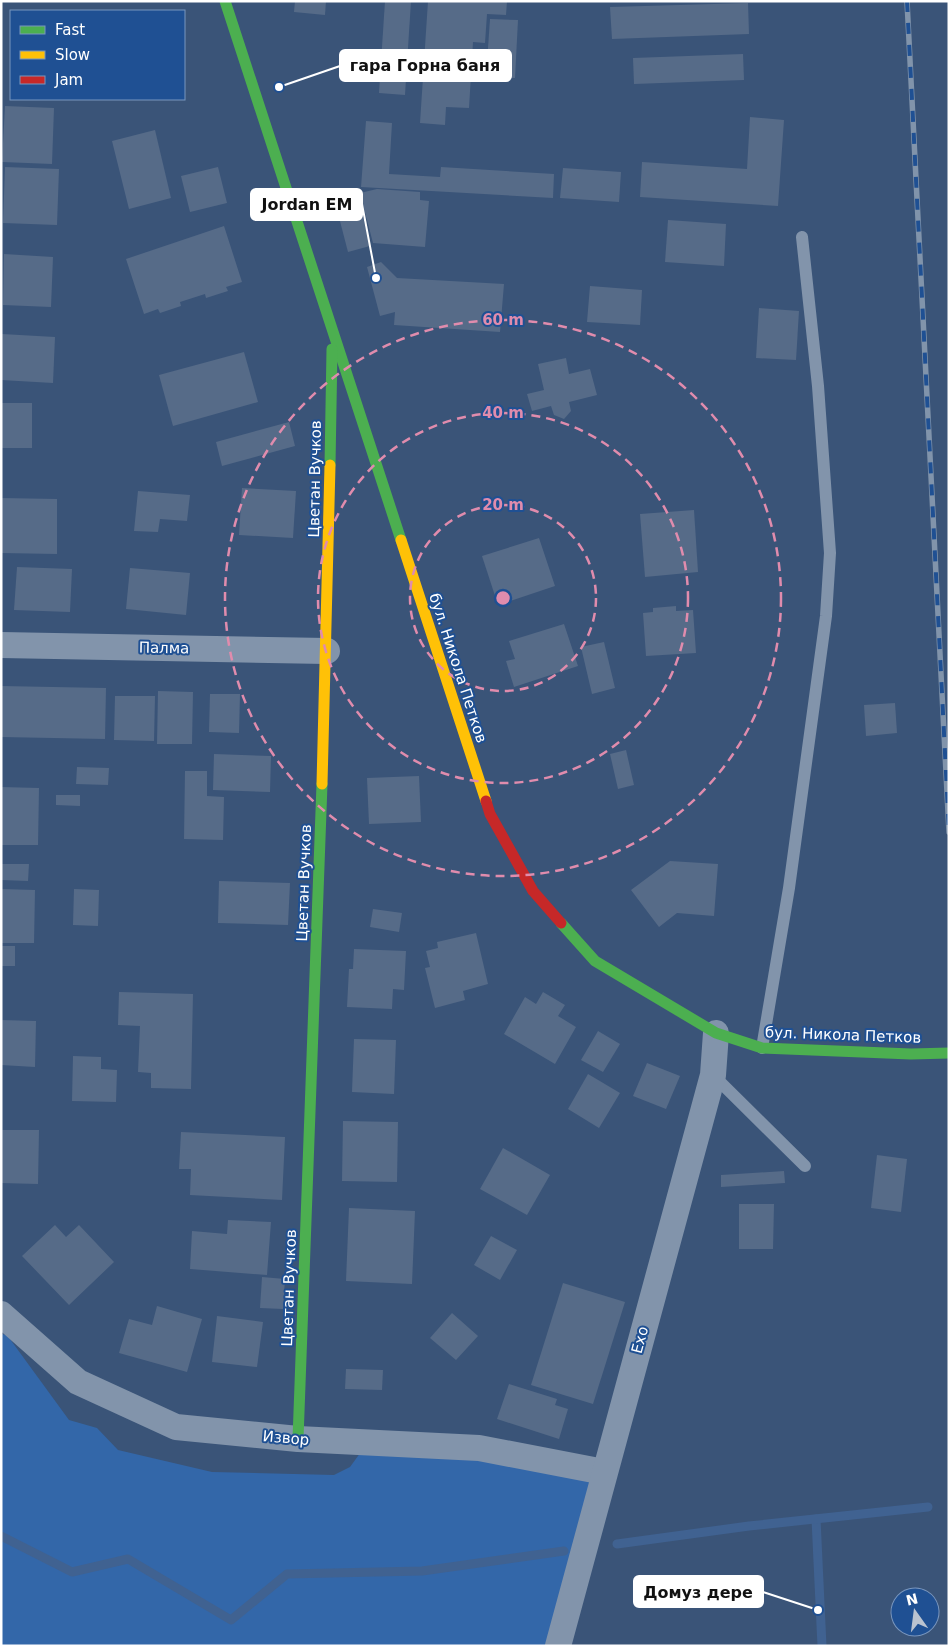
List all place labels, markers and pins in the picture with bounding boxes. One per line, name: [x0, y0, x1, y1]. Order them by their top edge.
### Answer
callout: гара Горна баня: [340, 50, 511, 81]
callout: Jordan EM: [251, 189, 362, 220]
centre of rings: [494, 589, 512, 607]
callout: Домуз дере: [634, 1576, 763, 1607]

